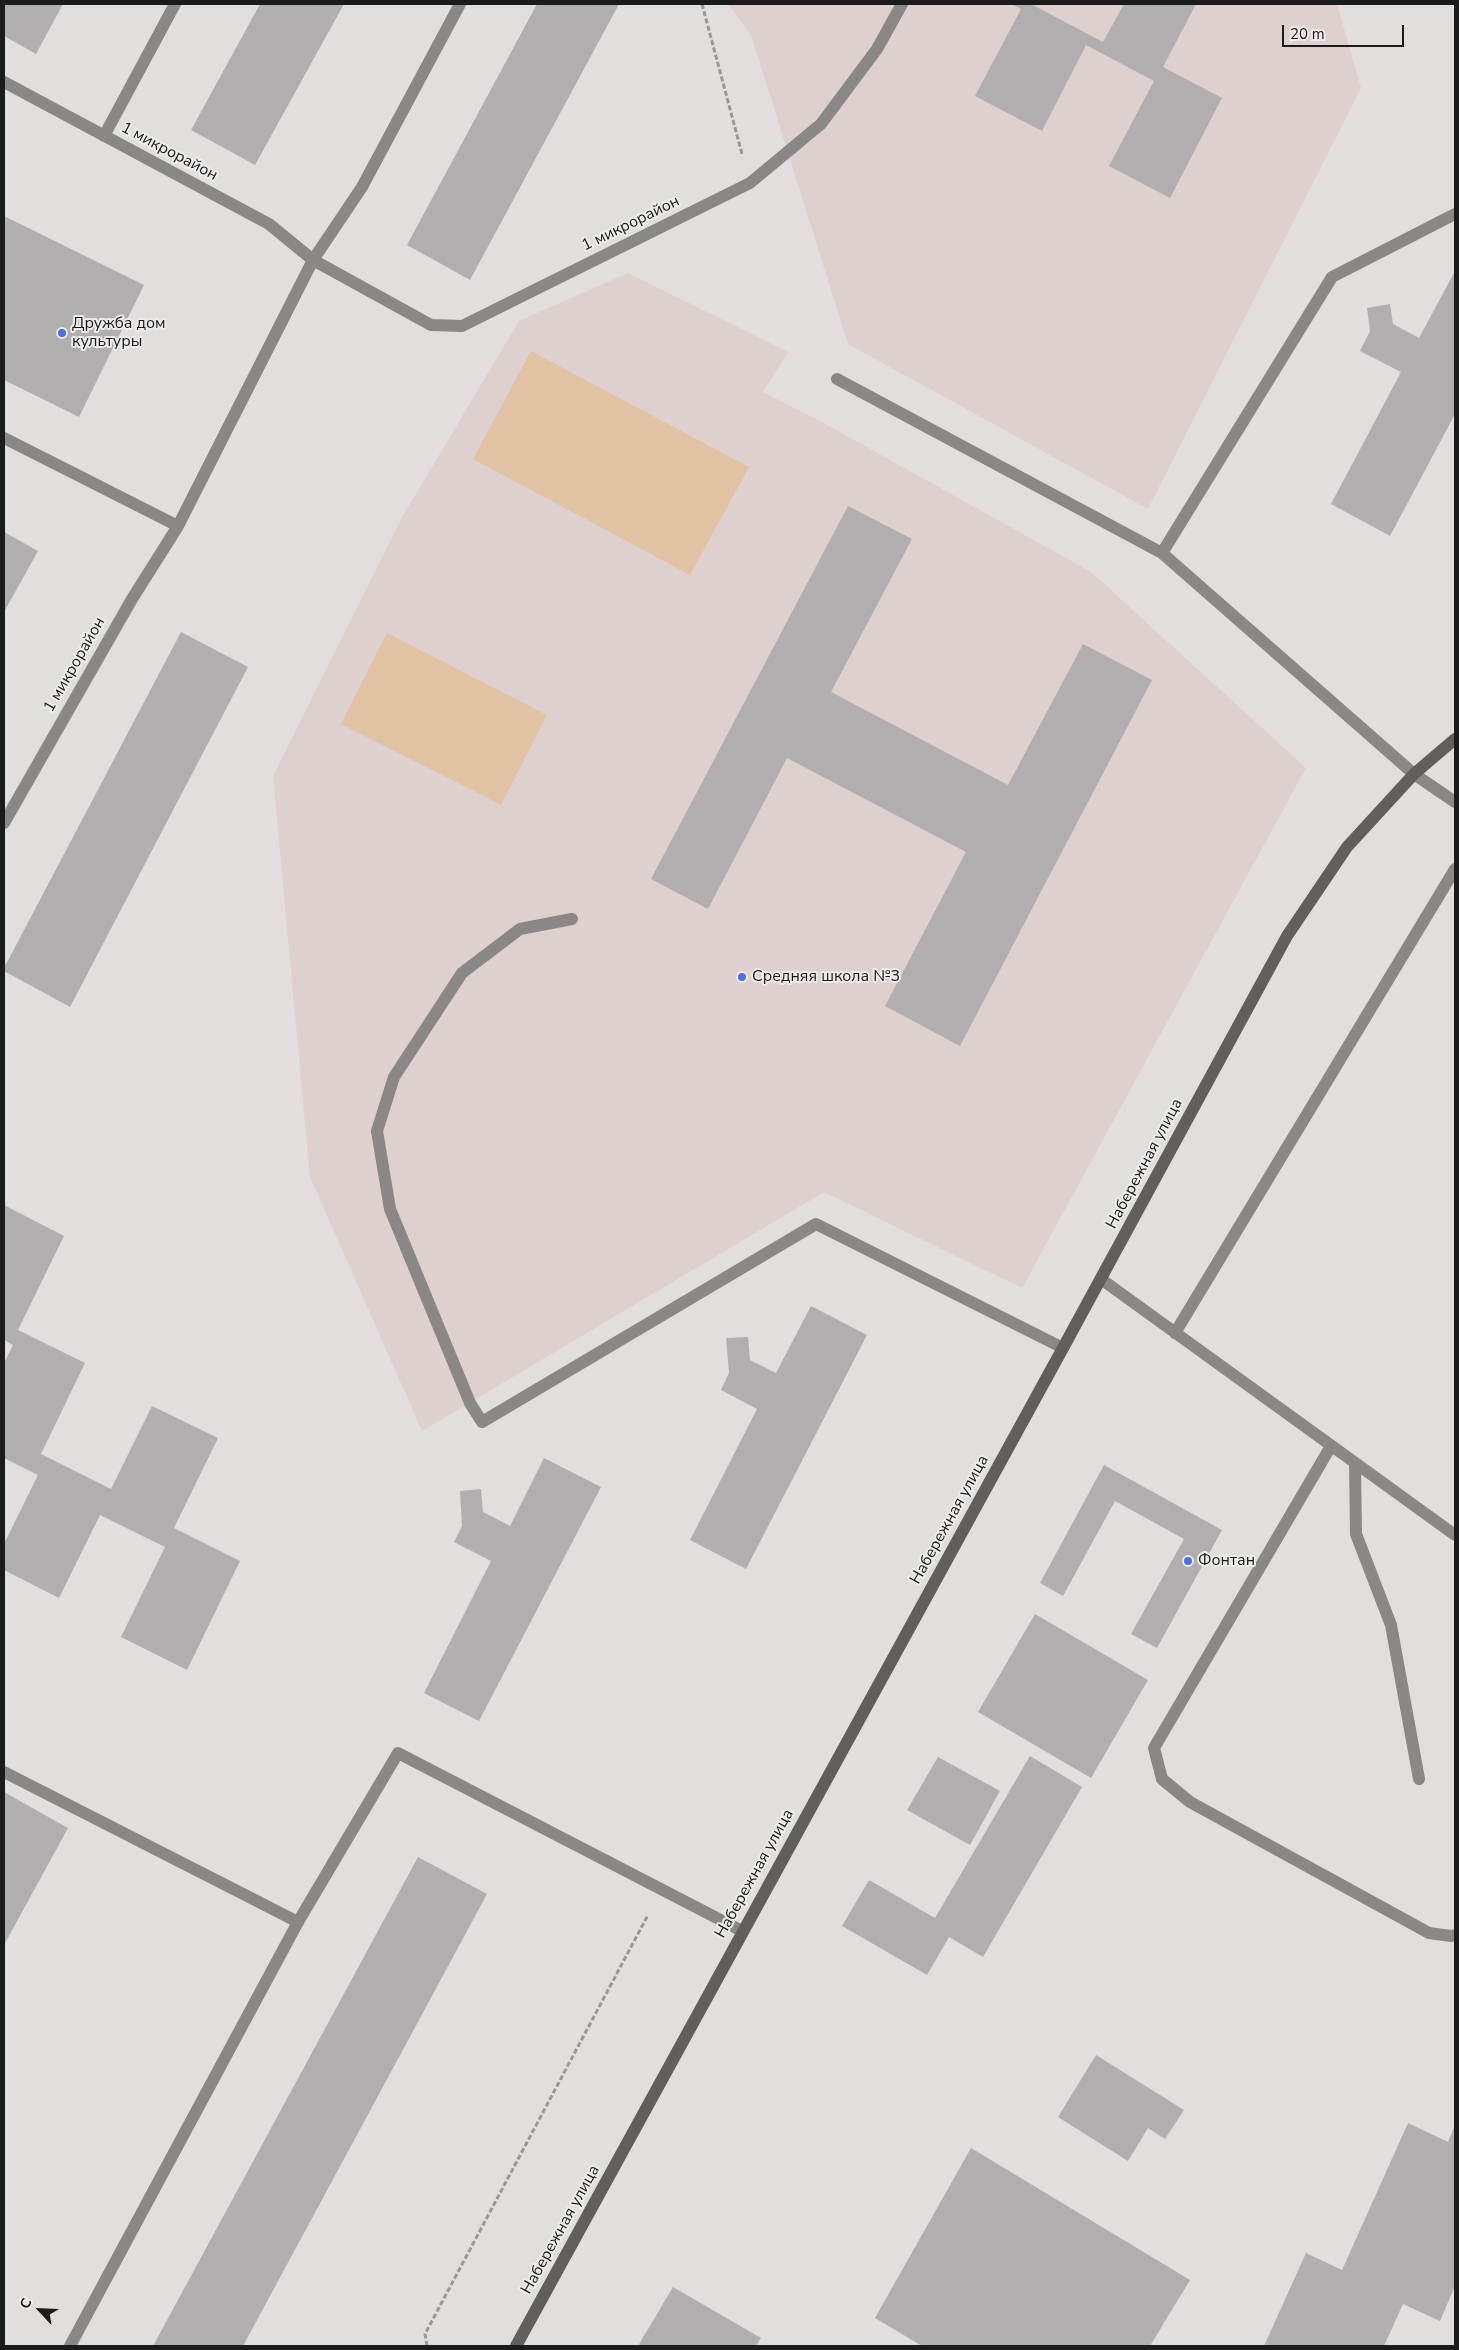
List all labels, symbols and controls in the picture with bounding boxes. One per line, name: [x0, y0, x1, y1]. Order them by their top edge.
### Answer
scale bar: [1284, 15, 1406, 47]
text: 20 m: [1290, 24, 1325, 44]
street label: 1 микрорайон: [117, 119, 221, 185]
street label: 1 микрорайон: [579, 192, 683, 256]
place label: Дружба дом культуры: [72, 314, 166, 352]
marker: Дружба дом культуры: [56, 327, 68, 339]
street label: 1 микрорайон: [40, 614, 110, 716]
place label: Средняя школа №3: [752, 967, 900, 987]
marker: Средняя школа №3: [736, 971, 748, 983]
street label: Набережная улица: [1103, 1096, 1187, 1232]
street label: Набережная улица: [907, 1452, 993, 1588]
place label: Фонтан: [1198, 1551, 1255, 1571]
marker: Фонтан: [1182, 1555, 1194, 1567]
street label: Набережная улица: [712, 1806, 798, 1942]
street label: Набережная улица: [518, 2162, 604, 2298]
north arrow: [15, 2285, 65, 2335]
text: С: [15, 2295, 37, 2312]

